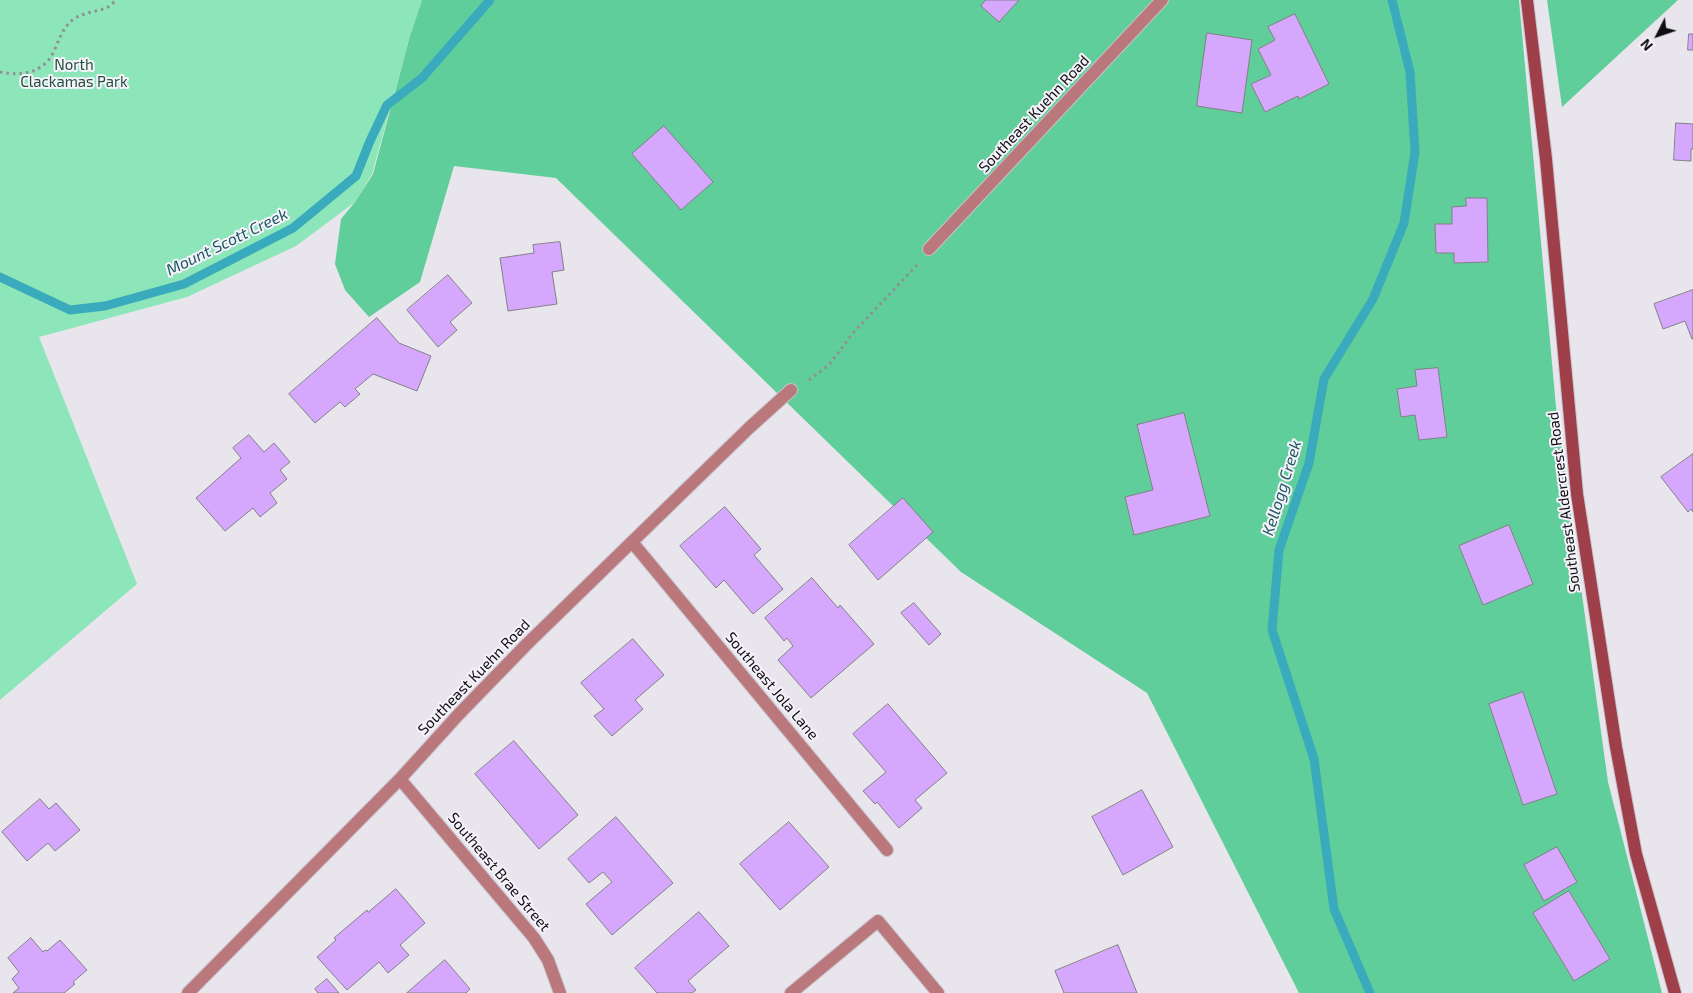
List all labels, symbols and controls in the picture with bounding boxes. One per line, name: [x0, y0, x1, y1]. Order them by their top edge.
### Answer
north arrow: [1633, 10, 1683, 60]
text: N: [1637, 36, 1656, 55]
street label: Southeast Kuehn Road: [975, 52, 1093, 176]
park label: North Clackamas Park: [20, 56, 128, 91]
water label: Mount Scott Creek: [163, 204, 291, 280]
street label: Southeast Aldercrest Road: [1544, 411, 1584, 593]
water label: Kellogg Creek: [1258, 438, 1306, 538]
street label: Southeast Kuehn Road: [414, 615, 534, 739]
street label: Southeast Jola Lane: [722, 628, 822, 744]
street label: Southeast Brae Street: [444, 809, 554, 935]

